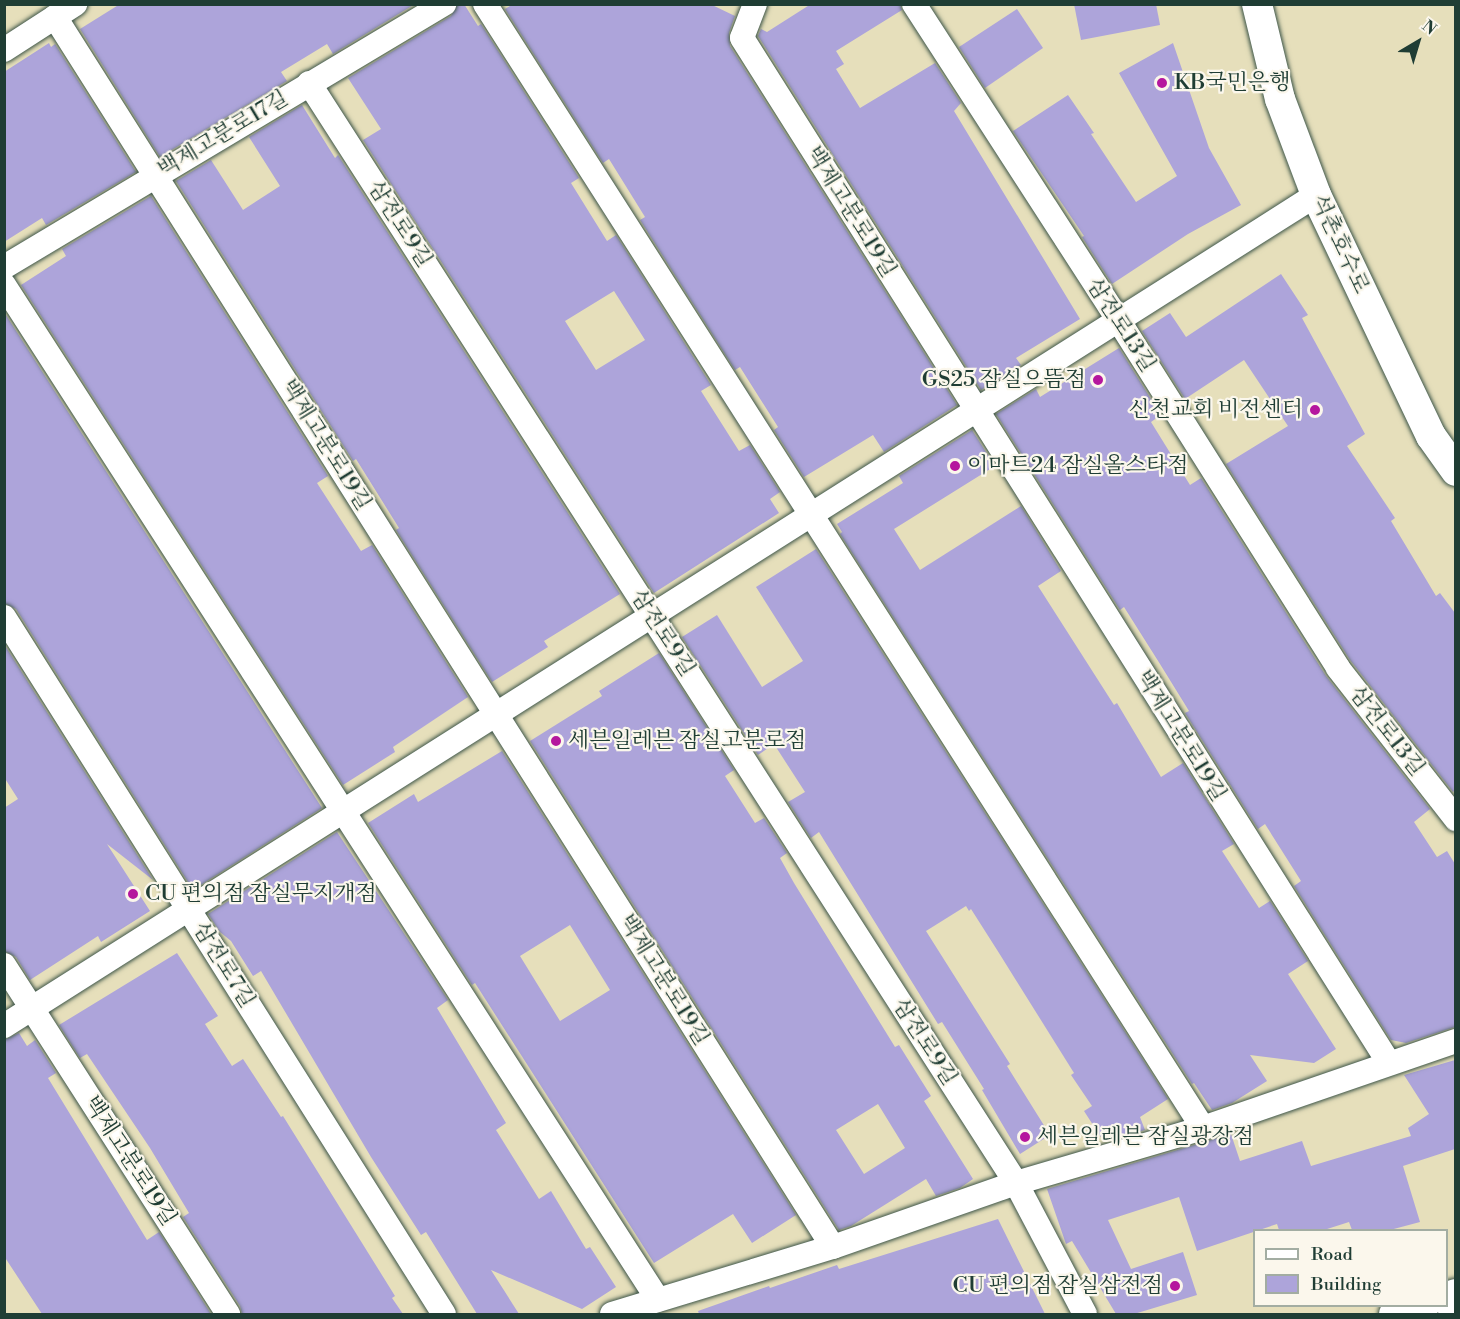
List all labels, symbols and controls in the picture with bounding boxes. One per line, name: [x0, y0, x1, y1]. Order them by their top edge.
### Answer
north arrow: [1388, 12, 1448, 72]
text: N: [1418, 16, 1440, 40]
place label: KB국민은행: [1174, 70, 1291, 96]
marker: KB국민은행: [1155, 76, 1169, 90]
street label: 백제고분로17길: [153, 85, 293, 183]
street label: 백제고분로19길: [800, 142, 902, 282]
street label: 삼전로9길: [362, 176, 438, 272]
street label: 석촌호수로: [1306, 190, 1374, 298]
street label: 삼전로13길: [1081, 273, 1161, 377]
place label: GS25 잠실으뜸점: [922, 367, 1086, 393]
marker: GS25 잠실으뜸점: [1091, 373, 1105, 387]
street label: 백제고분로19길: [275, 375, 377, 515]
place label: 신천교회 비전센터: [1128, 397, 1303, 423]
marker: 신천교회 비전센터: [1308, 403, 1322, 417]
place label: 이마트24 잠실올스타점: [967, 453, 1189, 479]
marker: 이마트24 잠실올스타점: [948, 459, 962, 473]
street label: 삼전로9길: [625, 585, 701, 681]
street label: 백제고분로19길: [1130, 666, 1232, 806]
street label: 삼전로13길: [1344, 681, 1430, 781]
place label: 세븐일레븐 잠실고분로점: [568, 728, 806, 754]
marker: 세븐일레븐 잠실고분로점: [549, 734, 563, 748]
place label: CU 편의점 잠실무지개점: [145, 881, 377, 907]
marker: CU 편의점 잠실무지개점: [126, 887, 140, 901]
street label: 백제고분로19길: [613, 910, 715, 1050]
street label: 삼전로7길: [187, 917, 261, 1013]
street label: 삼전로9길: [887, 994, 963, 1090]
street label: 백제고분로19길: [78, 1091, 182, 1231]
place label: 세븐일레븐 잠실광장점: [1037, 1124, 1254, 1150]
marker: 세븐일레븐 잠실광장점: [1018, 1130, 1032, 1144]
legend: [1253, 1229, 1448, 1307]
text: Road: [1311, 1243, 1353, 1266]
place label: CU 편의점 잠실삼전점: [953, 1273, 1163, 1299]
text: Building: [1311, 1273, 1381, 1296]
marker: CU 편의점 잠실삼전점: [1168, 1279, 1182, 1293]

